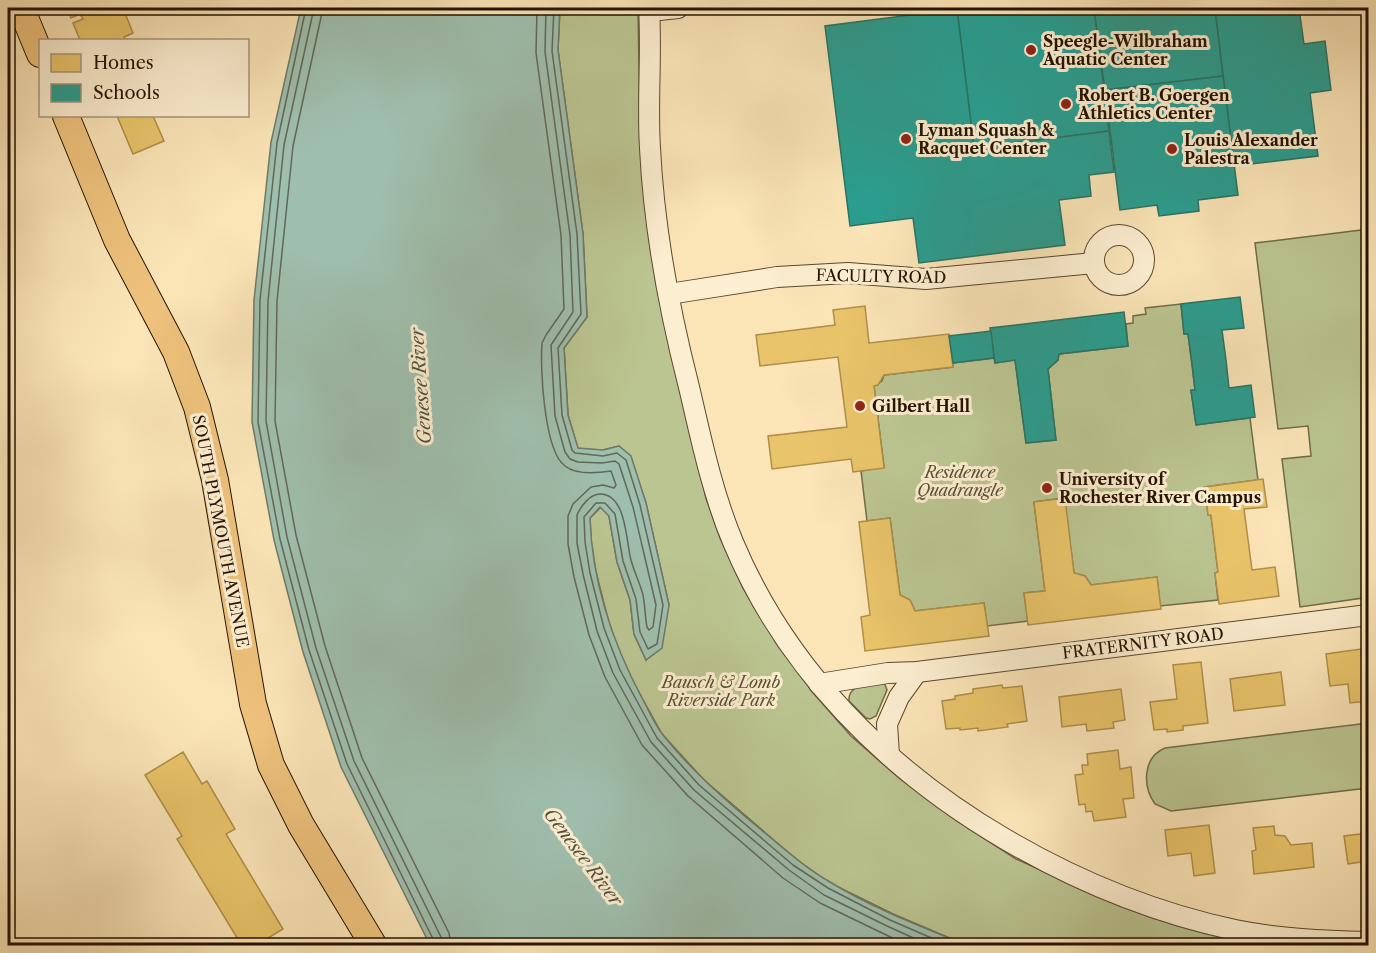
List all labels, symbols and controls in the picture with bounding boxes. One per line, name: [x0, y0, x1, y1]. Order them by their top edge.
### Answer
place label: Speegle-Wilbraham Aquatic Center: [1042, 31, 1208, 69]
legend: [39, 39, 249, 117]
marker: Speegle-Wilbraham Aquatic Center: [1024, 43, 1038, 57]
text: Homes: [93, 52, 154, 74]
text: Schools: [93, 82, 160, 104]
place label: Robert B. Goergen Athletics Center: [1077, 85, 1230, 123]
marker: Robert B. Goergen Athletics Center: [1059, 97, 1073, 111]
place label: Lyman Squash & Racquet Center: [918, 120, 1055, 158]
place label: Louis Alexander Palestra: [1184, 130, 1318, 168]
marker: Lyman Squash & Racquet Center: [899, 132, 913, 146]
marker: Louis Alexander Palestra: [1165, 142, 1179, 156]
street label: FACULTY ROAD: [816, 265, 946, 287]
water label: Genesee River: [406, 325, 436, 445]
place label: Gilbert Hall: [872, 396, 971, 416]
marker: Gilbert Hall: [853, 399, 867, 413]
street label: SOUTH PLYMOUTH AVENUE: [189, 413, 253, 649]
park label: Residence Quadrangle: [917, 462, 1004, 500]
place label: University of Rochester River Campus: [1059, 469, 1261, 507]
marker: University of Rochester River Campus: [1040, 481, 1054, 495]
street label: FRATERNITY ROAD: [1061, 623, 1225, 663]
park label: Bausch & Lomb Riverside Park: [660, 672, 781, 710]
water label: Genesee River: [539, 804, 628, 911]

